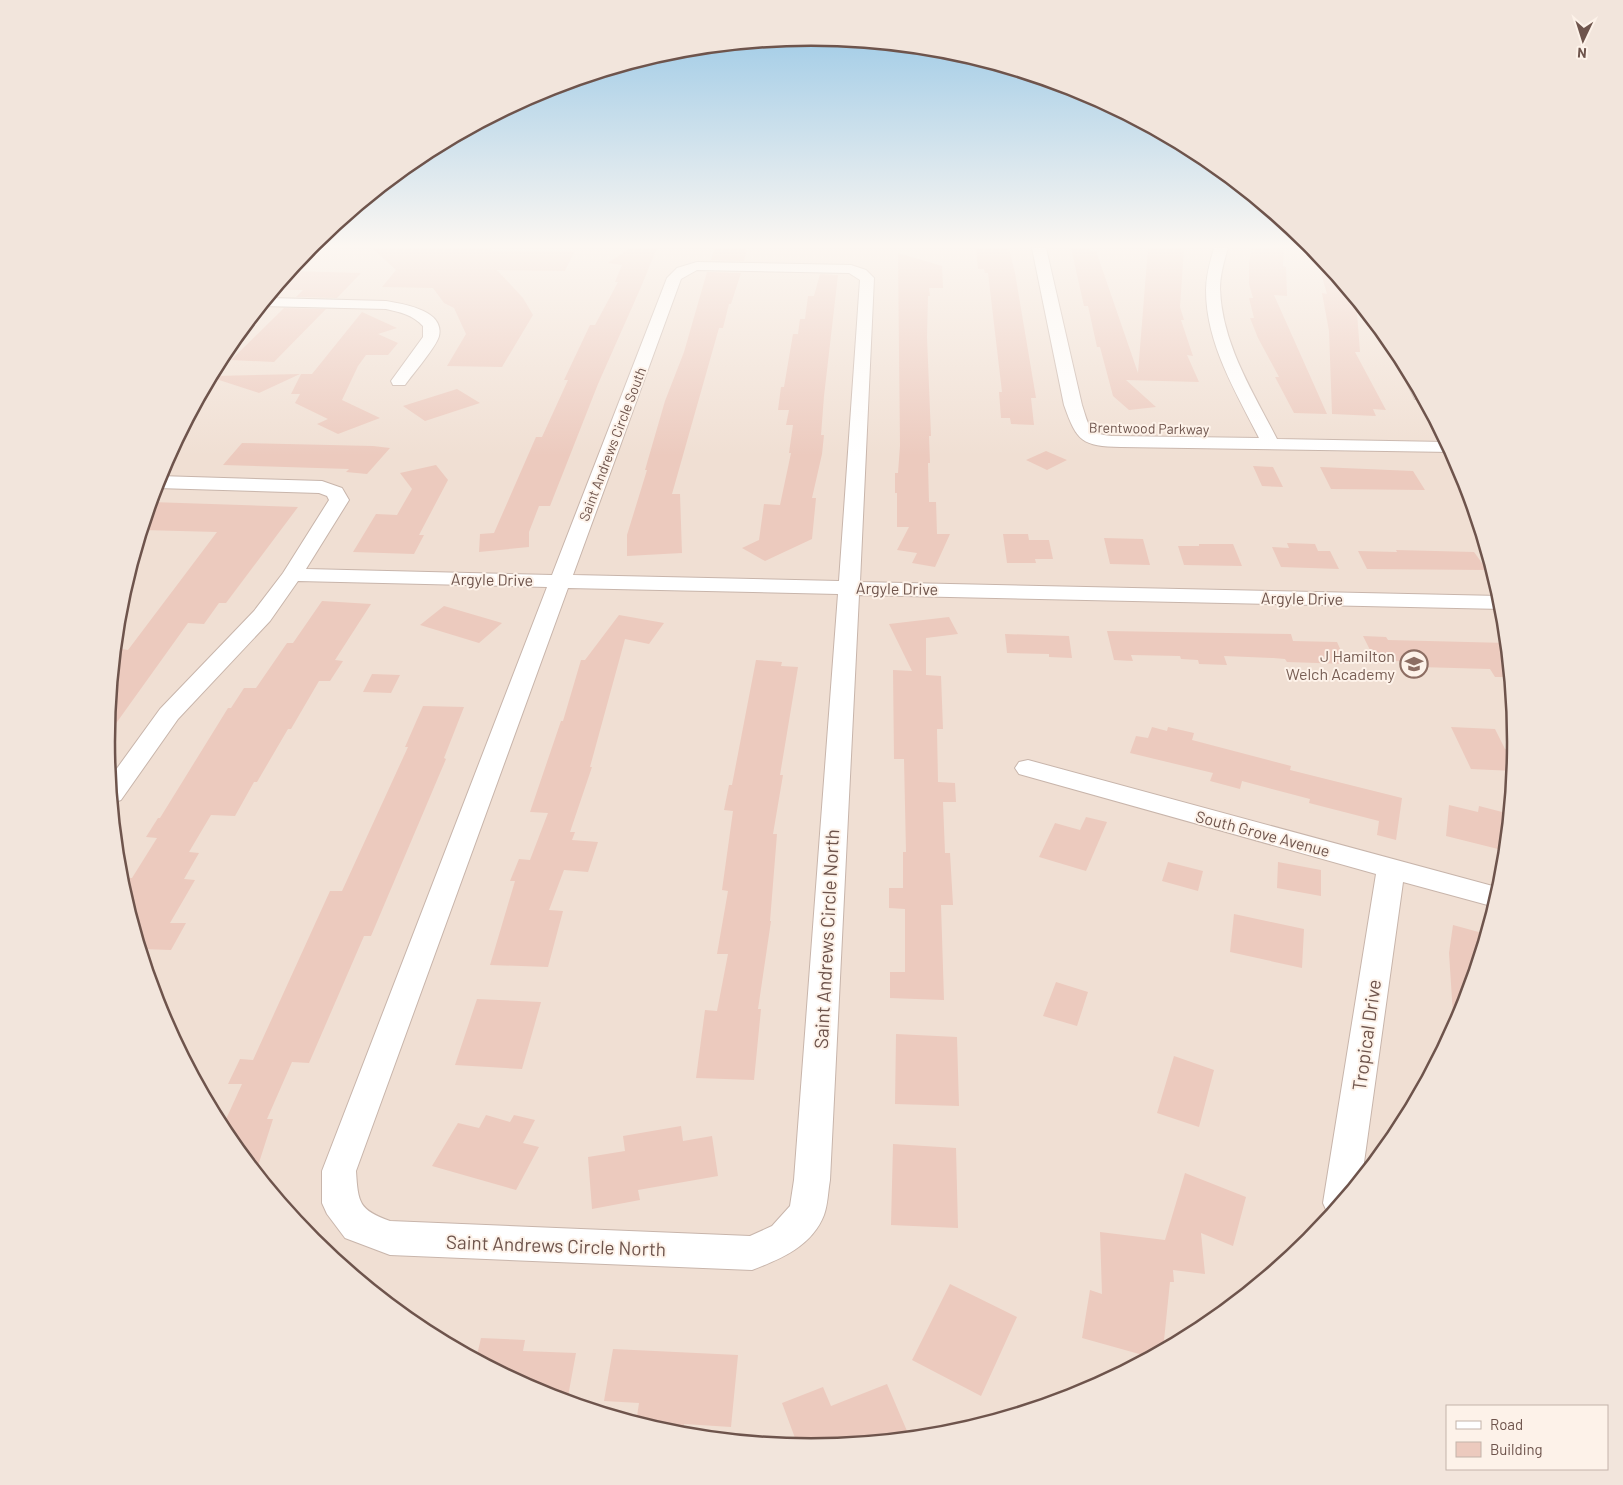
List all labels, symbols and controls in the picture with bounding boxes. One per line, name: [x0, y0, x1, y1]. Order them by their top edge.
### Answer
north arrow: [1558, 15, 1608, 65]
text: N: [1577, 45, 1587, 62]
street label: Saint Andrews Circle South: [575, 365, 649, 523]
street label: Brentwood Parkway: [1089, 418, 1210, 438]
street label: Argyle Drive: [451, 569, 533, 589]
street label: Argyle Drive: [856, 578, 938, 598]
street label: Argyle Drive: [1261, 588, 1343, 608]
place label: J Hamilton Welch Academy: [1286, 646, 1396, 683]
school or university icon: J Hamilton Welch Academy: [1399, 649, 1429, 679]
street label: South Grove Avenue: [1194, 806, 1332, 860]
street label: Saint Andrews Circle North: [809, 828, 843, 1050]
street label: Tropical Drive: [1347, 978, 1385, 1092]
street label: Saint Andrews Circle North: [446, 1230, 666, 1260]
legend: [1446, 1405, 1608, 1470]
text: Road: [1490, 1415, 1523, 1433]
text: Building: [1490, 1440, 1543, 1458]

